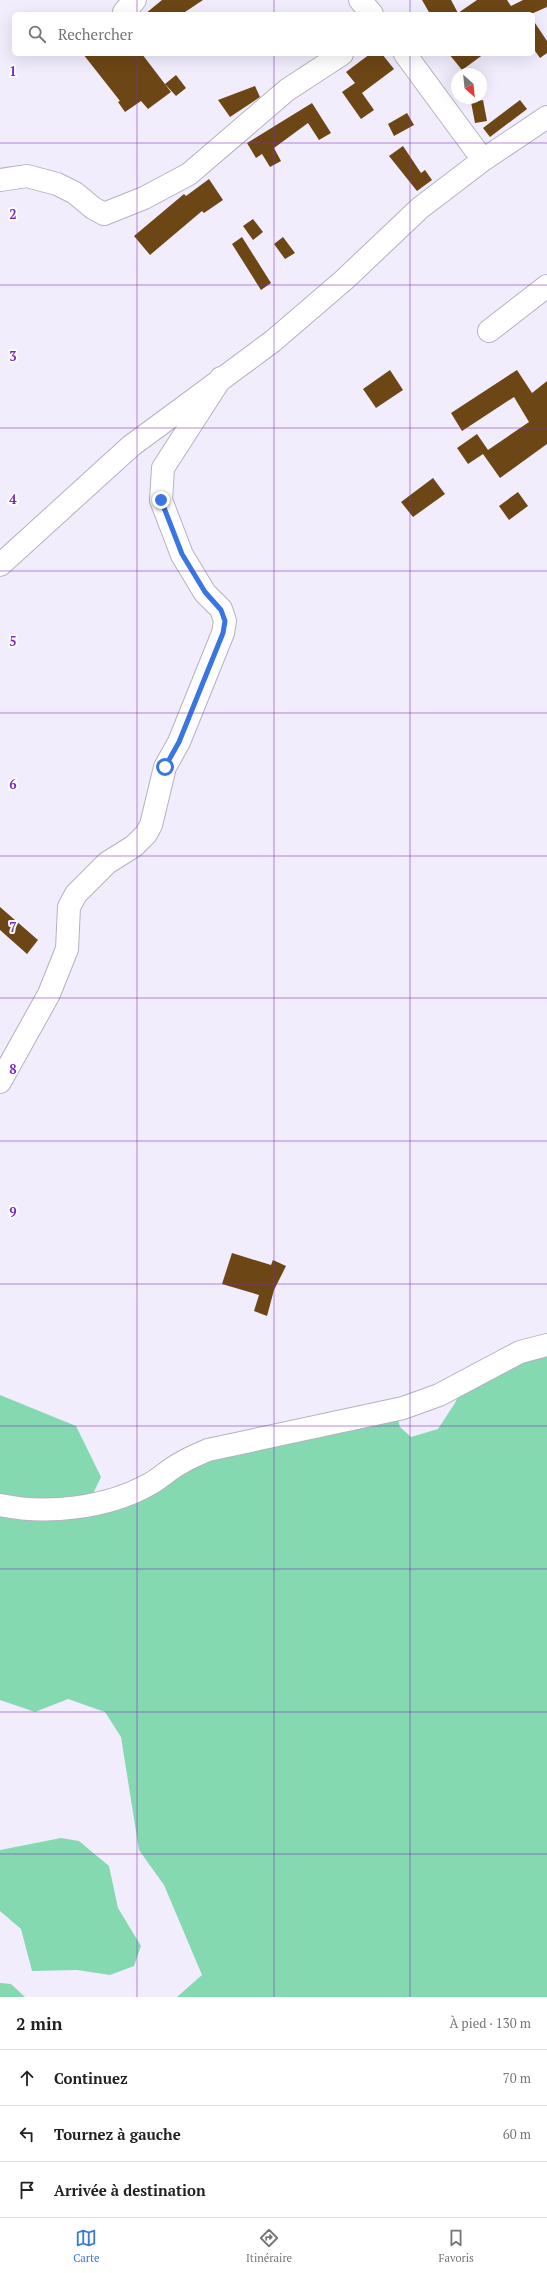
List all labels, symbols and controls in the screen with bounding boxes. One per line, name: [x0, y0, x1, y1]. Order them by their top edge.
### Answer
search box: [12, 12, 535, 56]
icon: search: [26, 23, 48, 45]
text: Rechercher: [58, 24, 133, 44]
text: 1: [9, 62, 17, 80]
north arrow: [451, 68, 487, 104]
text: 2: [9, 205, 17, 223]
text: 3: [9, 347, 17, 365]
text: 4: [9, 490, 17, 508]
route end: [152, 491, 170, 509]
text: 5: [9, 632, 17, 650]
route start: [156, 758, 174, 776]
text: 6: [9, 775, 17, 793]
text: 7: [9, 918, 17, 936]
text: 8: [9, 1060, 17, 1078]
text: 9: [9, 1203, 17, 1221]
text: 2 min: [16, 2012, 63, 2035]
text: À pied · 130 m: [450, 2014, 531, 2032]
icon: ahead: [16, 2067, 38, 2089]
text: Continuez: [54, 2068, 128, 2088]
text: 70 m: [503, 2069, 531, 2087]
icon: left: [16, 2123, 38, 2145]
text: Tournez à gauche: [54, 2124, 181, 2144]
text: 60 m: [503, 2125, 531, 2143]
icon: arrive: [16, 2179, 38, 2201]
text: Arrivée à destination: [54, 2180, 206, 2200]
tab: Carte: [73, 2227, 100, 2265]
tab: Itinéraire: [246, 2227, 292, 2265]
tab: Favoris: [438, 2227, 474, 2265]

